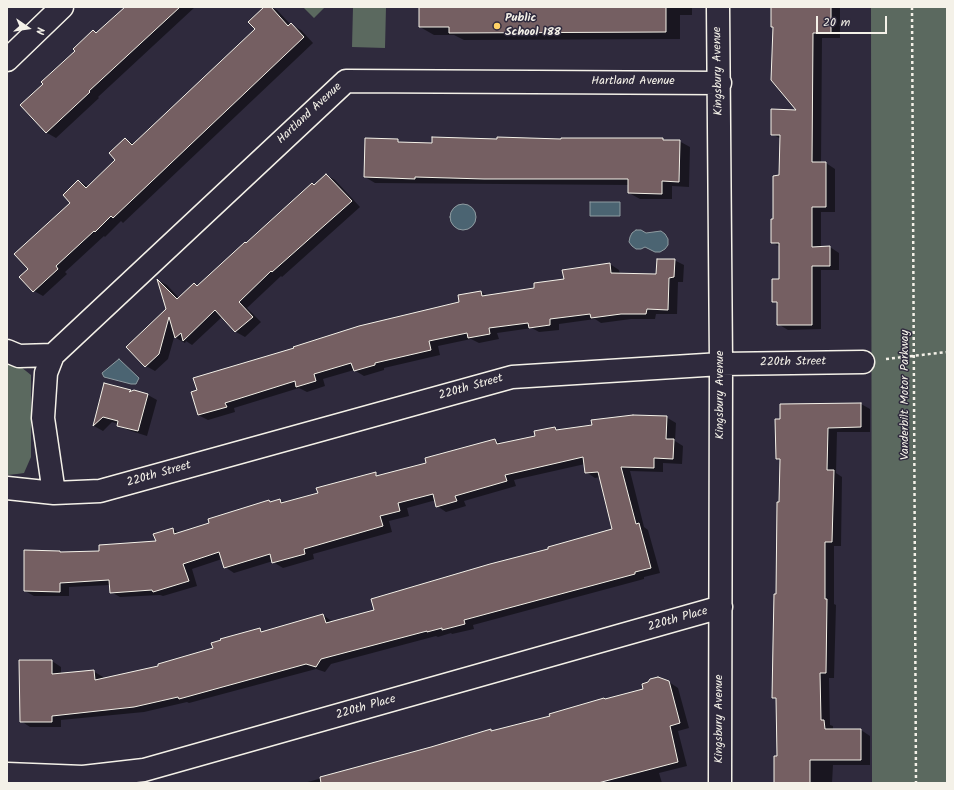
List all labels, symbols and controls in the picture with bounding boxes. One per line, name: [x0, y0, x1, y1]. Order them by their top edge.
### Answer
north arrow: [8, 8, 48, 48]
scale bar: [818, 8, 889, 34]
place label: Public School 188: [505, 12, 561, 40]
text: 20 m: [823, 13, 850, 32]
marker: Public School 188: [492, 21, 502, 31]
text: N: [30, 25, 49, 36]
street label: Kingsbury Avenue: [711, 26, 727, 116]
street label: Hartland Avenue: [591, 75, 675, 89]
street label: Hartland Avenue: [275, 80, 345, 148]
street label: Vanderbilt Motor Parkway: [899, 330, 913, 460]
street label: Kingsbury Avenue: [714, 351, 728, 439]
street label: 220th Street: [760, 355, 826, 371]
street label: 220th Street: [437, 372, 505, 404]
street label: 220th Street: [125, 459, 193, 491]
street label: 220th Place: [646, 605, 710, 635]
street label: Kingsbury Avenue: [713, 675, 727, 763]
street label: 220th Place: [334, 693, 398, 723]

